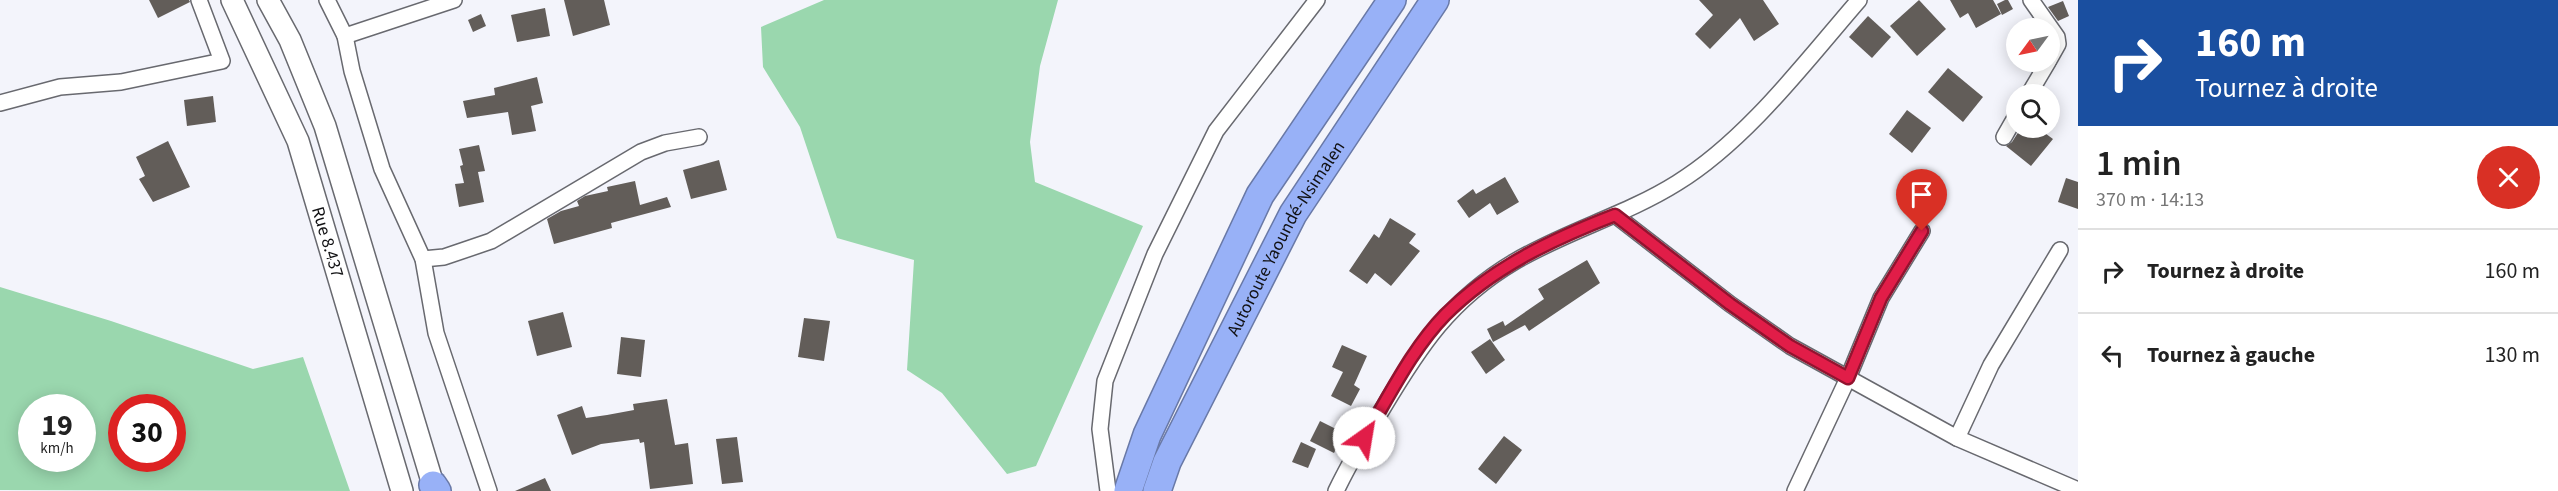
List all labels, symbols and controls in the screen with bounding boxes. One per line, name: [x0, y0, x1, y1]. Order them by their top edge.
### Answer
text: 160 m: [2195, 13, 2306, 73]
north arrow: [2006, 18, 2060, 72]
map controls: [2006, 18, 2060, 138]
icon: right: [2096, 24, 2174, 102]
text: Tournez à droite: [2195, 69, 2378, 108]
button: search: [2006, 84, 2060, 138]
street label: Autoroute Yaoundé-Nsimalen: [1221, 136, 1351, 340]
text: 1 min: [2096, 138, 2182, 189]
button: close: [2477, 146, 2540, 209]
pin: [1896, 169, 1947, 231]
icon: arrive: [1905, 178, 1938, 211]
text: 370 m · 14:13: [2096, 186, 2204, 214]
street label: Rue 8.437: [306, 203, 350, 280]
icon: right: [2096, 255, 2129, 288]
text: Tournez à droite: [2147, 255, 2304, 287]
text: 160 m: [2485, 255, 2540, 287]
icon: left: [2096, 339, 2129, 372]
text: Tournez à gauche: [2147, 339, 2315, 371]
text: 130 m: [2485, 339, 2540, 371]
speed limit sign: 30: [108, 394, 186, 472]
text: 19: [41, 404, 73, 447]
position arrow: [1332, 406, 1396, 470]
text: km/h: [40, 438, 74, 459]

